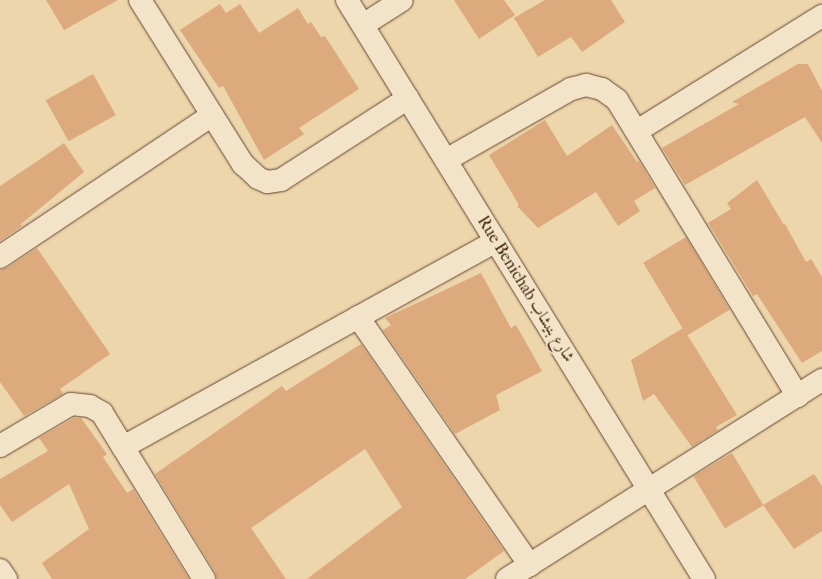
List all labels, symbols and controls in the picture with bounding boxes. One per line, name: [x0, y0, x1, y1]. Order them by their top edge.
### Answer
street label: Rue Benichab شارع بنيشاب: [473, 213, 579, 365]

